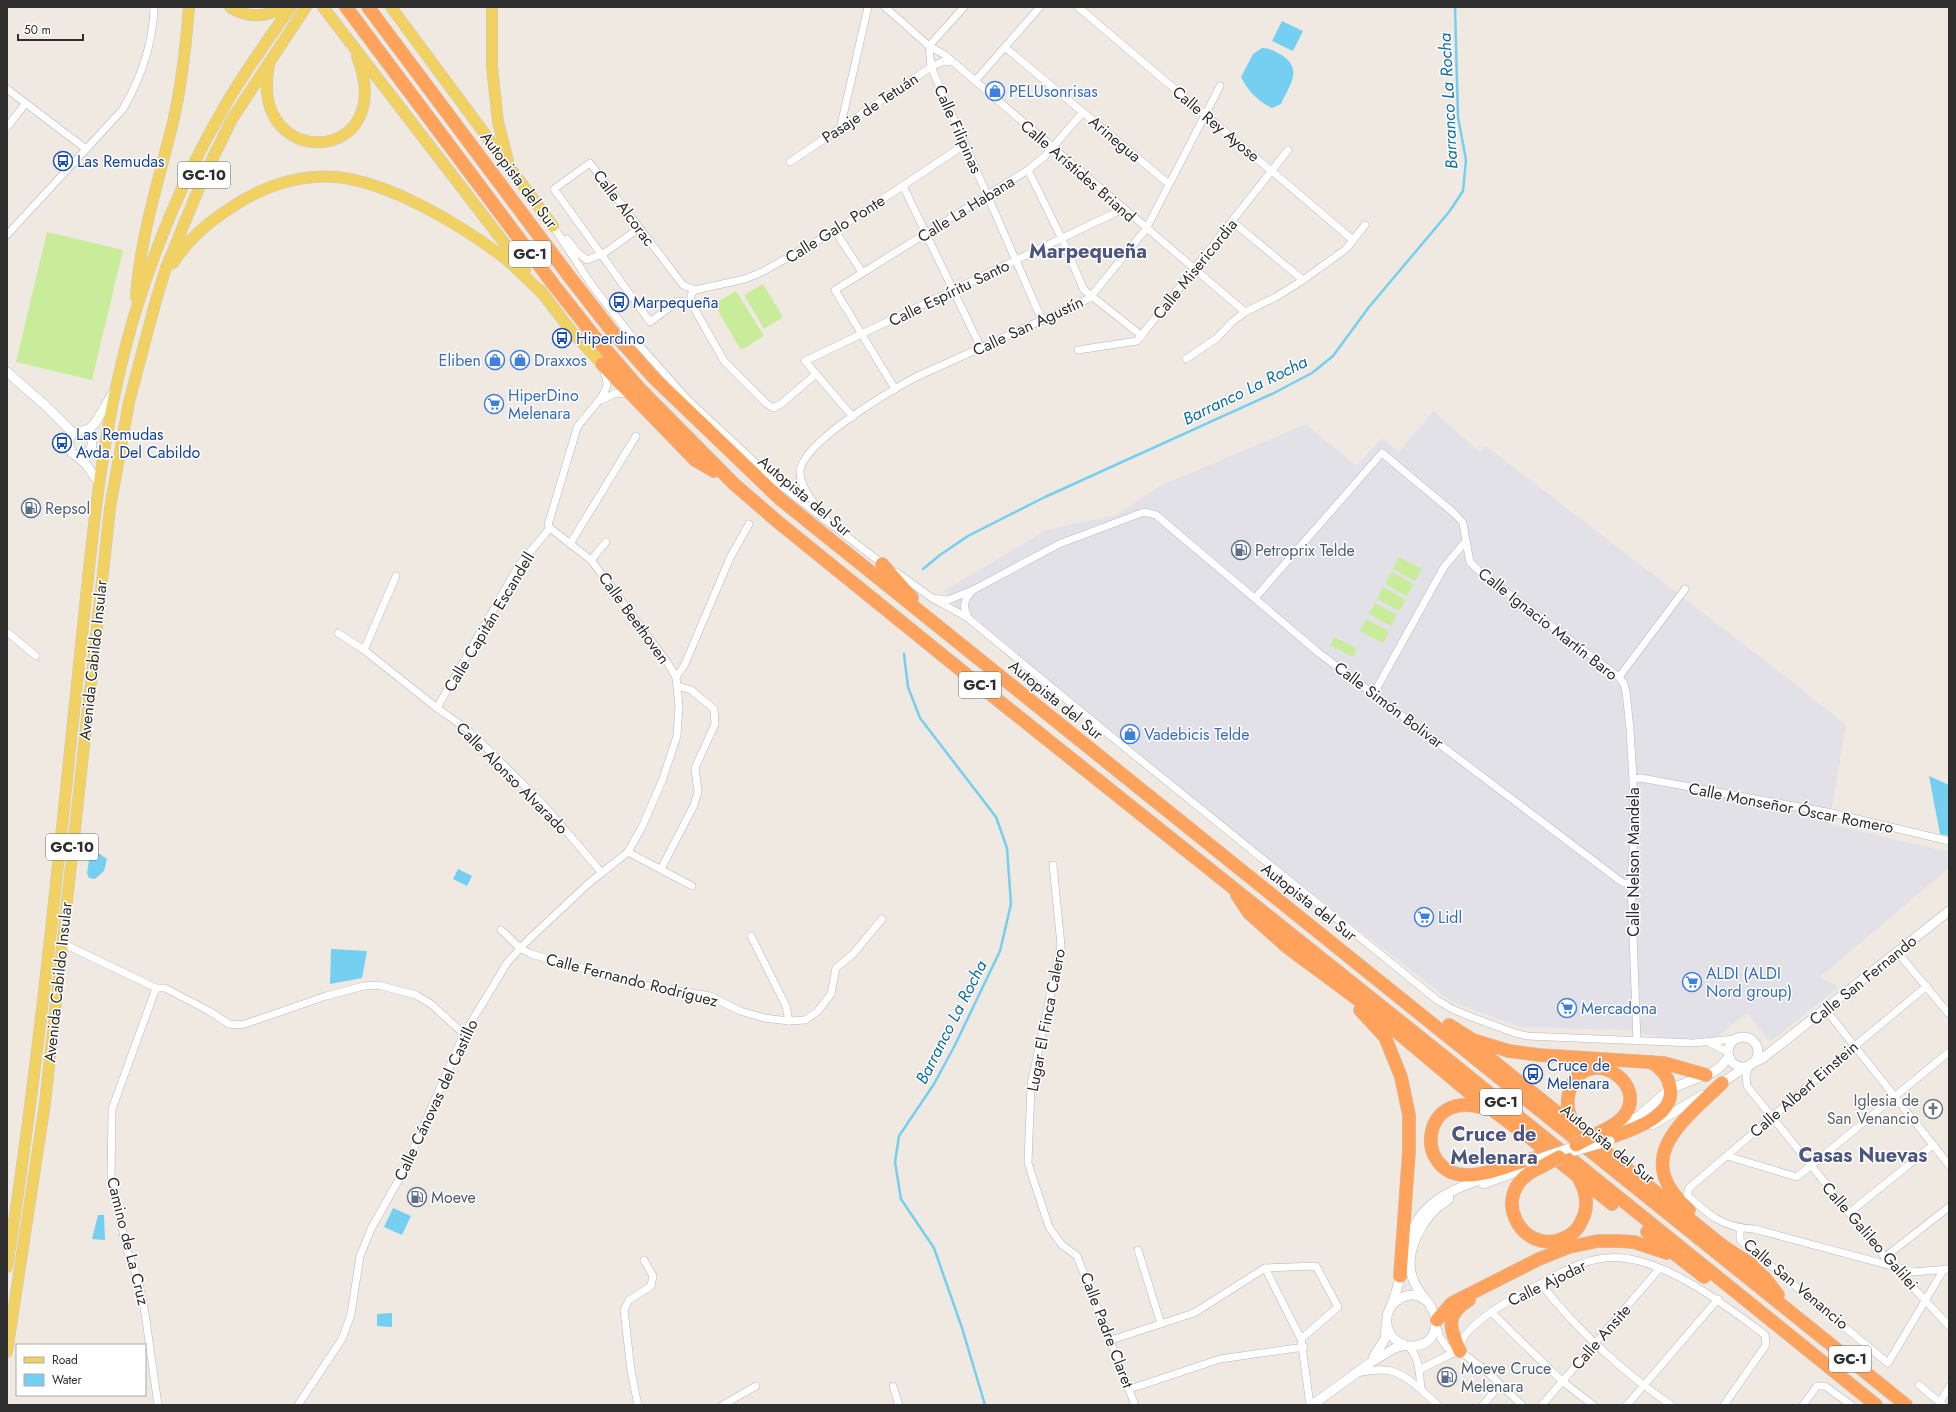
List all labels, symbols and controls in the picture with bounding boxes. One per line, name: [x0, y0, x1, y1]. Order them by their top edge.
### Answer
scale bar: [18, 16, 83, 42]
text: 50 m: [24, 21, 51, 39]
water label: Barranco La Rocha: [1432, 32, 1464, 170]
street label: Pasaje de Tetuán: [817, 67, 923, 149]
shop icon: PELUsonrisas: [984, 80, 1006, 102]
place label: PELUsonrisas: [1009, 80, 1098, 103]
street label: Calle Filipinas: [928, 81, 988, 177]
street label: Calle Rey Ayose: [1167, 81, 1265, 167]
street label: Arinegua: [1084, 110, 1146, 168]
street label: Calle Arístides Briand: [1015, 114, 1141, 228]
street label: Autopista del Sur: [475, 127, 563, 234]
bus stop icon: Las Remudas: [52, 150, 74, 172]
place label: Las Remudas: [77, 150, 165, 173]
road number: GC-10: [178, 162, 230, 188]
street label: Calle Alcorac: [588, 165, 660, 251]
street label: Calle La Habana: [913, 170, 1019, 248]
street label: Calle Galo Ponte: [781, 189, 889, 269]
street label: Calle Misericordia: [1147, 214, 1243, 324]
district label: Marpequeña: [1029, 237, 1147, 266]
road number: GC-1: [509, 241, 551, 267]
street label: Calle Espíritu Santo: [885, 254, 1013, 332]
street label: Calle San Agustín: [969, 290, 1087, 362]
bus stop icon: Marpequeña: [608, 291, 630, 313]
place label: Marpequeña: [633, 291, 718, 314]
bus stop icon: Hiperdino: [551, 327, 573, 349]
place label: Hiperdino: [576, 327, 645, 350]
place label: Eliben: [439, 349, 481, 372]
shop icon: Eliben: [484, 349, 506, 371]
shop icon: Draxxos: [509, 349, 531, 371]
place label: Draxxos: [534, 349, 587, 372]
water label: Barranco La Rocha: [1179, 349, 1312, 431]
place label: HiperDino Melenara: [508, 384, 579, 425]
supermarket icon: HiperDino Melenara: [483, 393, 505, 415]
place label: Las Remudas Avda. Del Cabildo: [76, 423, 201, 464]
bus stop icon: Las Remudas Avda. Del Cabildo: [51, 432, 73, 454]
street label: Autopista del Sur: [753, 450, 857, 542]
fuel station icon: Repsol: [20, 497, 42, 519]
place label: Repsol: [45, 497, 90, 520]
fuel station icon: Petroprix Telde: [1230, 539, 1252, 561]
place label: Petroprix Telde: [1255, 539, 1355, 562]
street label: Calle Capitán Escandell: [438, 548, 540, 696]
street label: Calle Ignacio Martín Baro: [1473, 562, 1623, 686]
street label: Calle Beethoven: [593, 567, 675, 669]
street label: Avenida Cabildo Insular: [73, 578, 113, 741]
street label: Autopista del Sur: [1004, 655, 1109, 746]
street label: Calle Simón Bolivar: [1329, 656, 1449, 754]
road number: GC-1: [959, 672, 1001, 698]
street label: Calle Alonso Alvarado: [451, 717, 574, 840]
shop icon: Vadebicis Telde: [1119, 723, 1141, 745]
place label: Vadebicis Telde: [1144, 723, 1249, 746]
street label: Calle Monseñor Óscar Romero: [1687, 777, 1896, 839]
street label: Calle Nelson Mandela: [1622, 787, 1645, 937]
road number: GC-10: [46, 834, 98, 860]
street label: Autopista del Sur: [1256, 857, 1362, 947]
street label: Avenida Cabildo Insular: [38, 900, 78, 1063]
supermarket icon: Lidl: [1413, 906, 1435, 928]
place label: Lidl: [1438, 906, 1462, 929]
street label: Calle San Fernando: [1804, 929, 1922, 1031]
street label: Lugar El Finca Calero: [1021, 946, 1071, 1093]
street label: Calle Fernando Rodríguez: [543, 947, 721, 1013]
water label: Barranco La Rocha: [909, 955, 993, 1088]
place label: ALDI (ALDI Nord group): [1706, 962, 1792, 1003]
supermarket icon: ALDI (ALDI Nord group): [1681, 971, 1703, 993]
supermarket icon: Mercadona: [1556, 997, 1578, 1019]
place label: Mercadona: [1581, 997, 1657, 1020]
street label: Calle Cánovas del Castillo: [388, 1015, 484, 1184]
street label: Calle Albert Einstein: [1745, 1035, 1863, 1143]
place label: Cruce de Melenara: [1547, 1054, 1610, 1095]
bus stop icon: Cruce de Melenara: [1522, 1063, 1544, 1085]
road number: GC-1: [1480, 1089, 1522, 1115]
place label: Iglesia de San Venancio: [1827, 1089, 1919, 1130]
church icon: Iglesia de San Venancio: [1922, 1098, 1944, 1120]
street label: Autopista del Sur: [1556, 1099, 1661, 1190]
district label: Cruce de Melenara: [1450, 1120, 1538, 1172]
district label: Casas Nuevas: [1799, 1141, 1927, 1170]
street label: Camino de La Cruz: [101, 1175, 155, 1308]
street label: Calle Galileo Galilei: [1817, 1177, 1923, 1295]
fuel station icon: Moeve: [406, 1186, 428, 1208]
place label: Moeve: [431, 1186, 476, 1209]
street label: Calle San Venancio: [1738, 1233, 1854, 1335]
street label: Calle Ajodar: [1504, 1254, 1591, 1312]
street label: Calle Padre Claret: [1074, 1269, 1140, 1391]
street label: Calle Ansite: [1566, 1299, 1636, 1375]
legend: [16, 1344, 146, 1396]
road number: GC-1: [1829, 1346, 1871, 1372]
text: Road: [52, 1351, 78, 1369]
place label: Moeve Cruce Melenara: [1461, 1357, 1551, 1398]
fuel station icon: Moeve Cruce Melenara: [1436, 1366, 1458, 1388]
text: Water: [52, 1371, 83, 1389]

